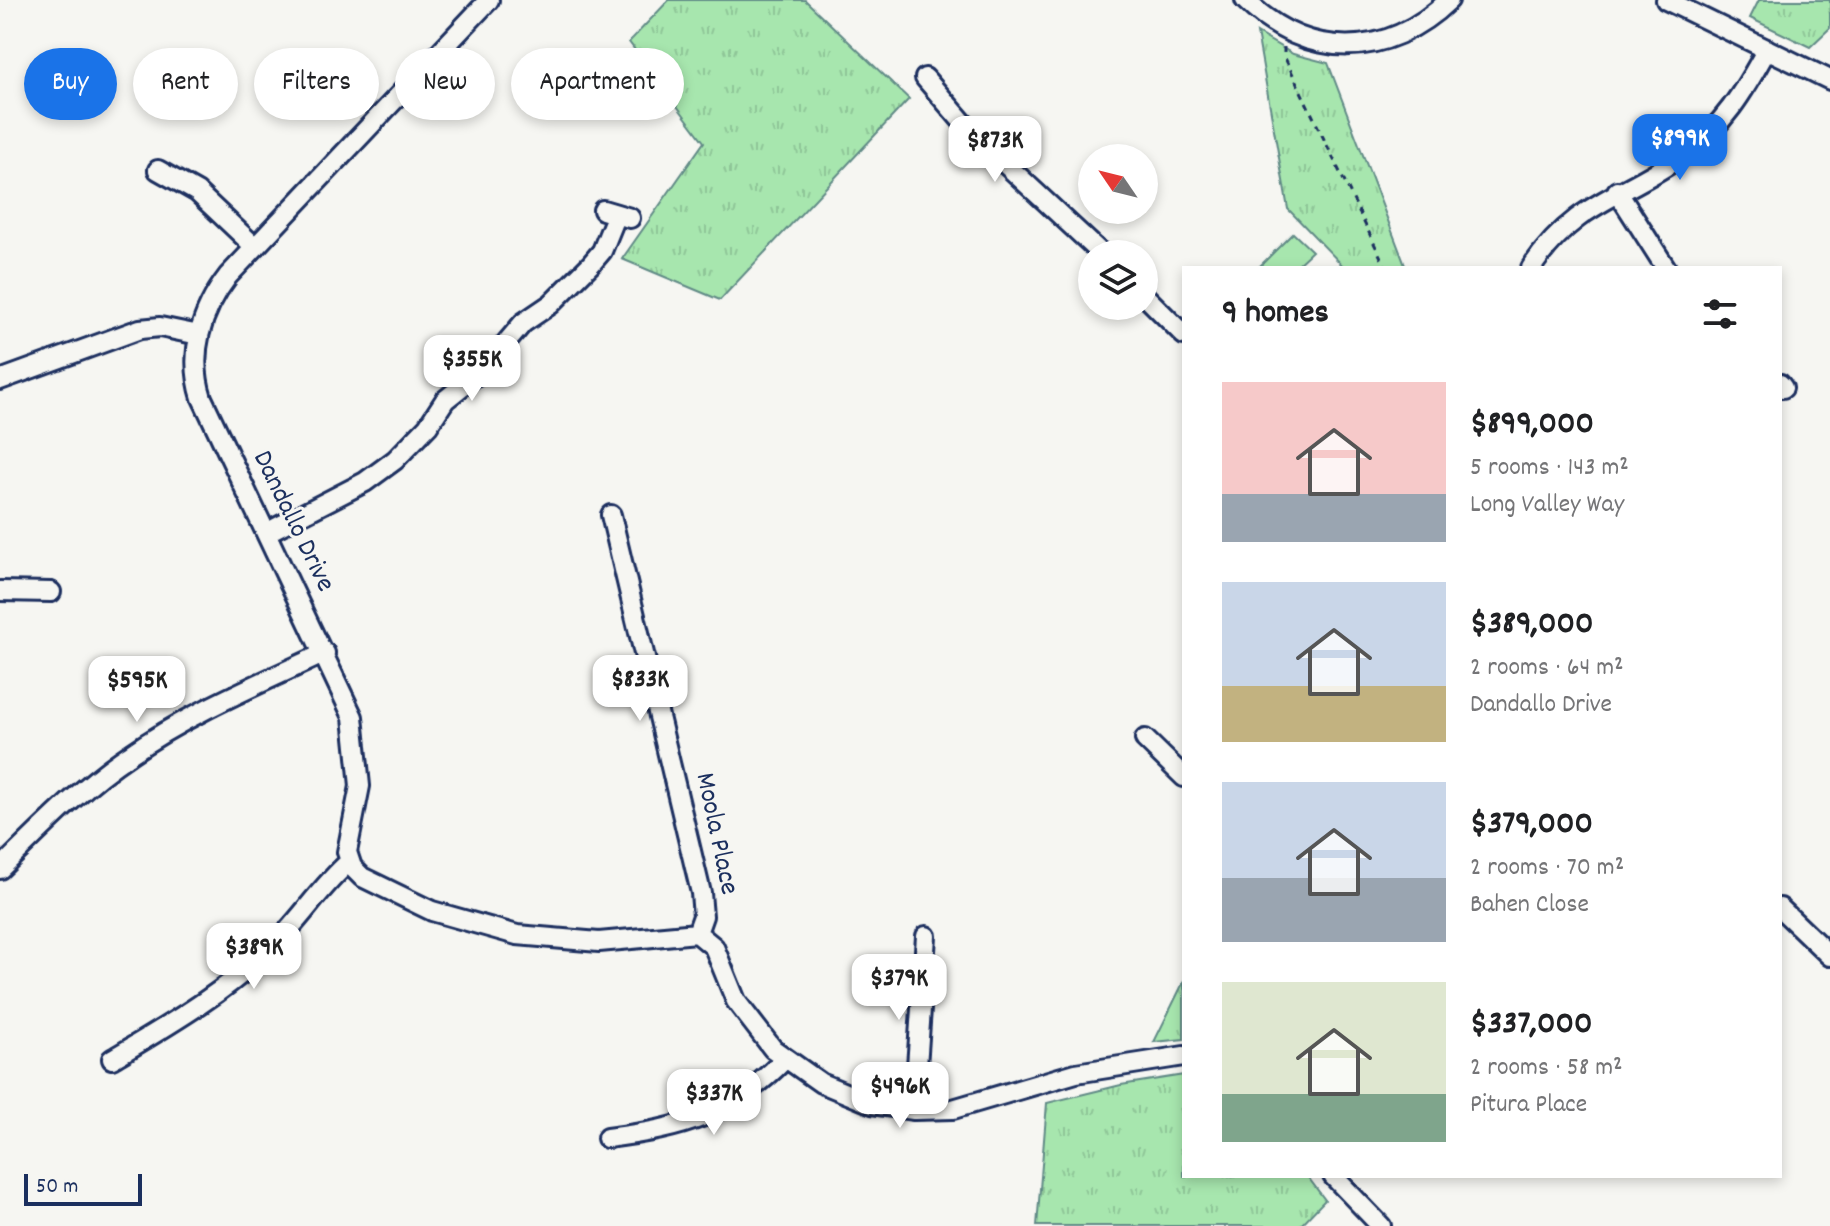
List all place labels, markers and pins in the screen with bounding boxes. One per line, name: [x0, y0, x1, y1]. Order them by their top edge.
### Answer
pin: $899K: [1624, 114, 1736, 182]
pin: $873K: [939, 116, 1051, 184]
pin: $355K: [416, 335, 528, 403]
pin: $833K: [584, 655, 696, 723]
pin: $595K: [81, 656, 193, 724]
pin: $389K: [198, 923, 310, 991]
pin: $379K: [843, 954, 955, 1022]
pin: $496K: [844, 1062, 956, 1130]
pin: $337K: [658, 1069, 770, 1137]

